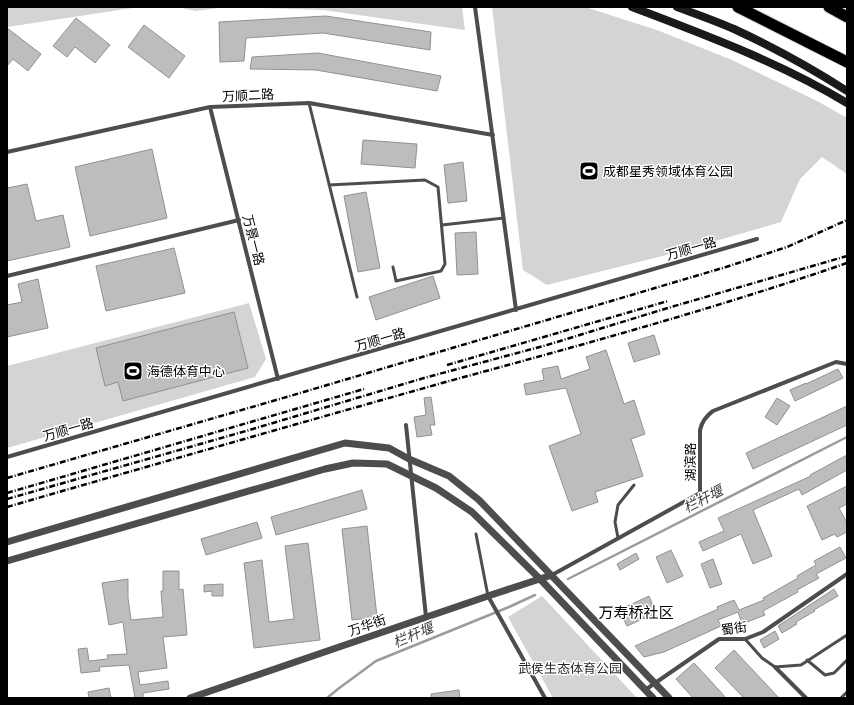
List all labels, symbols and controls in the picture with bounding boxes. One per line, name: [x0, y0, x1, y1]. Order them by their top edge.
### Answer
street label: 万顺二路: [222, 87, 274, 105]
sports icon: 成都星秀领域体育公园: [578, 160, 600, 182]
place label: 成都星秀领域体育公园: [603, 164, 733, 180]
street label: 万景一路: [239, 213, 267, 267]
street label: 万顺一路: [664, 234, 718, 264]
street label: 万顺一路: [353, 325, 407, 355]
sports icon: 海德体育中心: [122, 360, 144, 382]
place label: 海德体育中心: [147, 364, 225, 380]
street label: 万顺一路: [41, 415, 95, 445]
street label: 湖滨路: [683, 442, 699, 482]
water label: 栏杆堰: [681, 481, 728, 517]
district label: 万寿桥社区: [598, 604, 674, 623]
street label: 万华街: [346, 612, 388, 640]
water label: 栏杆堰: [391, 619, 438, 651]
street label: 蜀街: [720, 619, 748, 639]
park label: 武侯生态体育公园: [518, 661, 622, 677]

